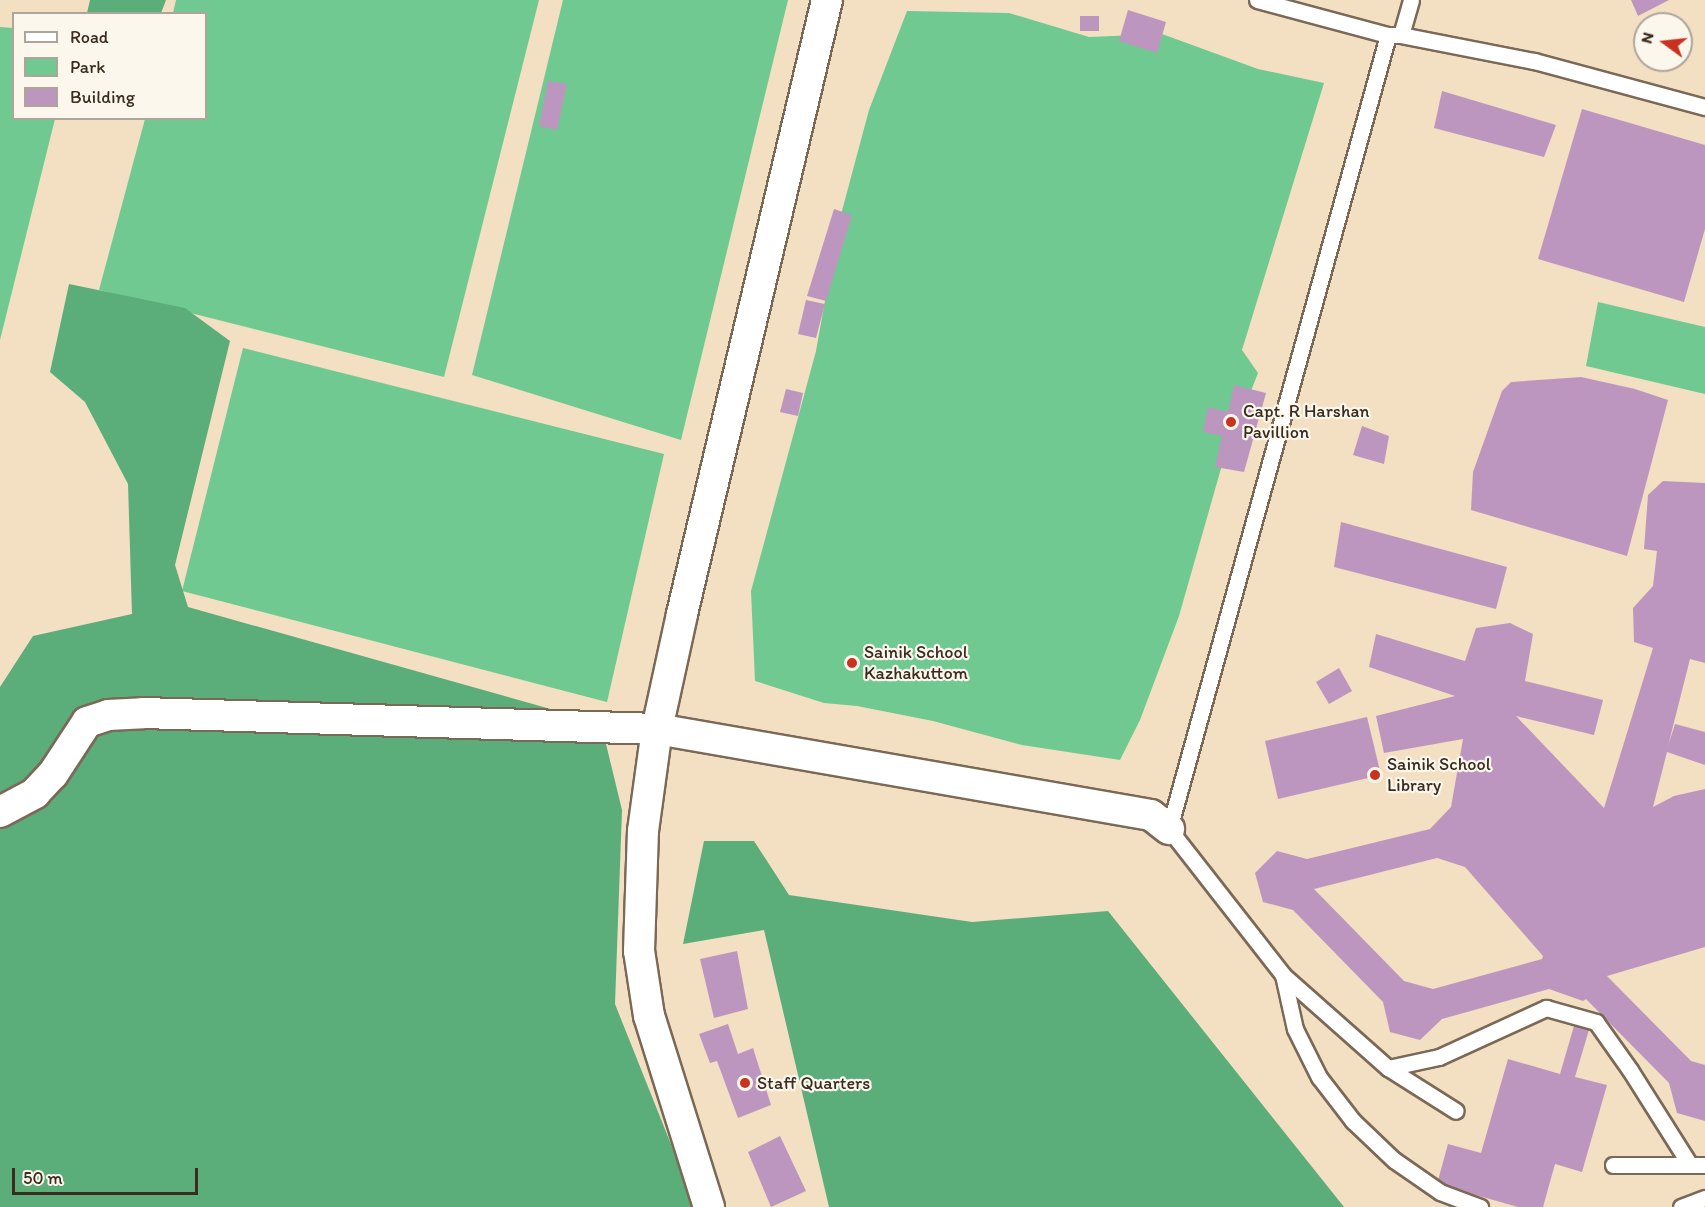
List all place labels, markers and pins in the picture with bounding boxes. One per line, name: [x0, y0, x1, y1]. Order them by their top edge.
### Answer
place label: Capt. R Harshan Pavillion: [1243, 401, 1369, 444]
marker: Capt. R Harshan Pavillion: [1224, 415, 1238, 429]
place label: Sainik School Kazhakuttom: [864, 642, 968, 684]
marker: Sainik School Kazhakuttom: [845, 656, 859, 670]
place label: Sainik School Library: [1387, 754, 1490, 796]
marker: Sainik School Library: [1368, 768, 1382, 782]
place label: Staff Quarters: [757, 1072, 870, 1094]
marker: Staff Quarters: [738, 1076, 752, 1090]

